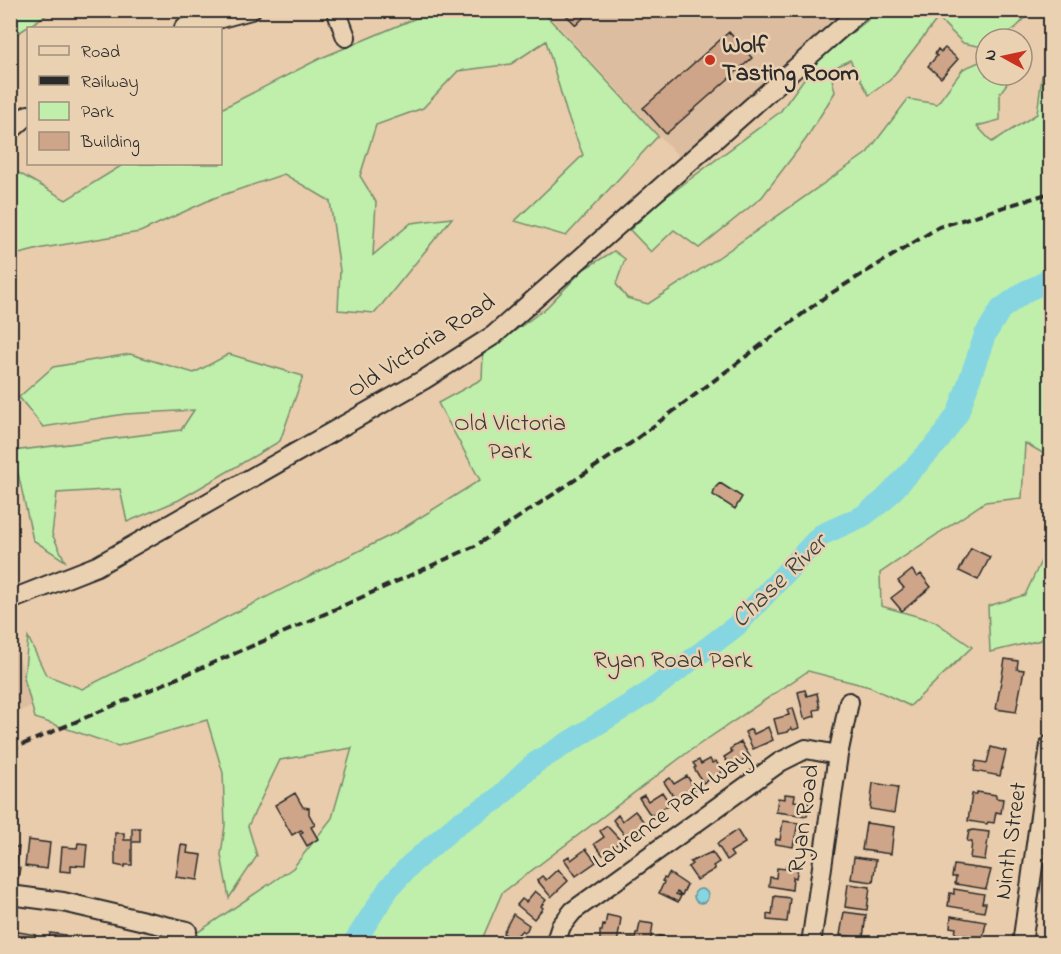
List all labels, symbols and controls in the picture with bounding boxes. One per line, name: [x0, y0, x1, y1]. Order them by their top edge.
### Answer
legend: [27, 27, 222, 165]
north arrow: [974, 27, 1034, 87]
place label: Wolf Tasting Room: [722, 29, 859, 93]
text: Road: [81, 40, 120, 66]
text: N: [978, 48, 1004, 62]
marker: Wolf Tasting Room: [703, 53, 717, 67]
text: Railway: [81, 70, 138, 96]
text: Park: [81, 100, 114, 126]
text: Building: [80, 130, 140, 157]
street label: Old Victoria Road: [341, 286, 503, 408]
park label: Old Victoria Park: [454, 407, 566, 470]
water label: Chase River: [723, 524, 839, 638]
park label: Ryan Road Park: [594, 644, 753, 680]
street label: Laurence Park Way: [586, 741, 759, 880]
street label: Ryan Road: [780, 762, 831, 876]
street label: Ninth Street: [986, 780, 1038, 902]

